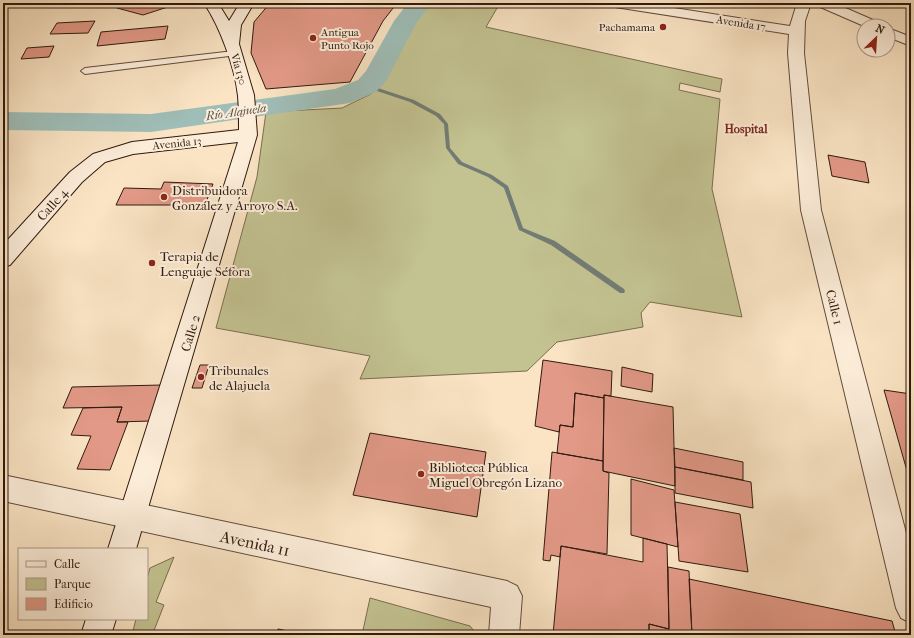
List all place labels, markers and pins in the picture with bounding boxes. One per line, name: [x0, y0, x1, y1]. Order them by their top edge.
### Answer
place label: Pachamama: [599, 21, 656, 34]
marker: Pachamama: [658, 22, 668, 32]
place label: Antigua Punto Rojo: [320, 26, 374, 52]
marker: Antigua Punto Rojo: [308, 33, 318, 43]
place label: Distribuidora González y Arroyo S.A.: [172, 183, 298, 213]
marker: Distribuidora González y Arroyo S.A.: [159, 192, 169, 202]
place label: Terapia de Lenguaje Séfora: [160, 249, 251, 279]
marker: Terapia de Lenguaje Séfora: [147, 258, 157, 268]
place label: Tribunales de Alajuela: [209, 363, 271, 393]
marker: Tribunales de Alajuela: [196, 372, 206, 382]
place label: Biblioteca Pública Miguel Obregón Lizano: [429, 460, 562, 490]
marker: Biblioteca Pública Miguel Obregón Lizano: [416, 469, 426, 479]

